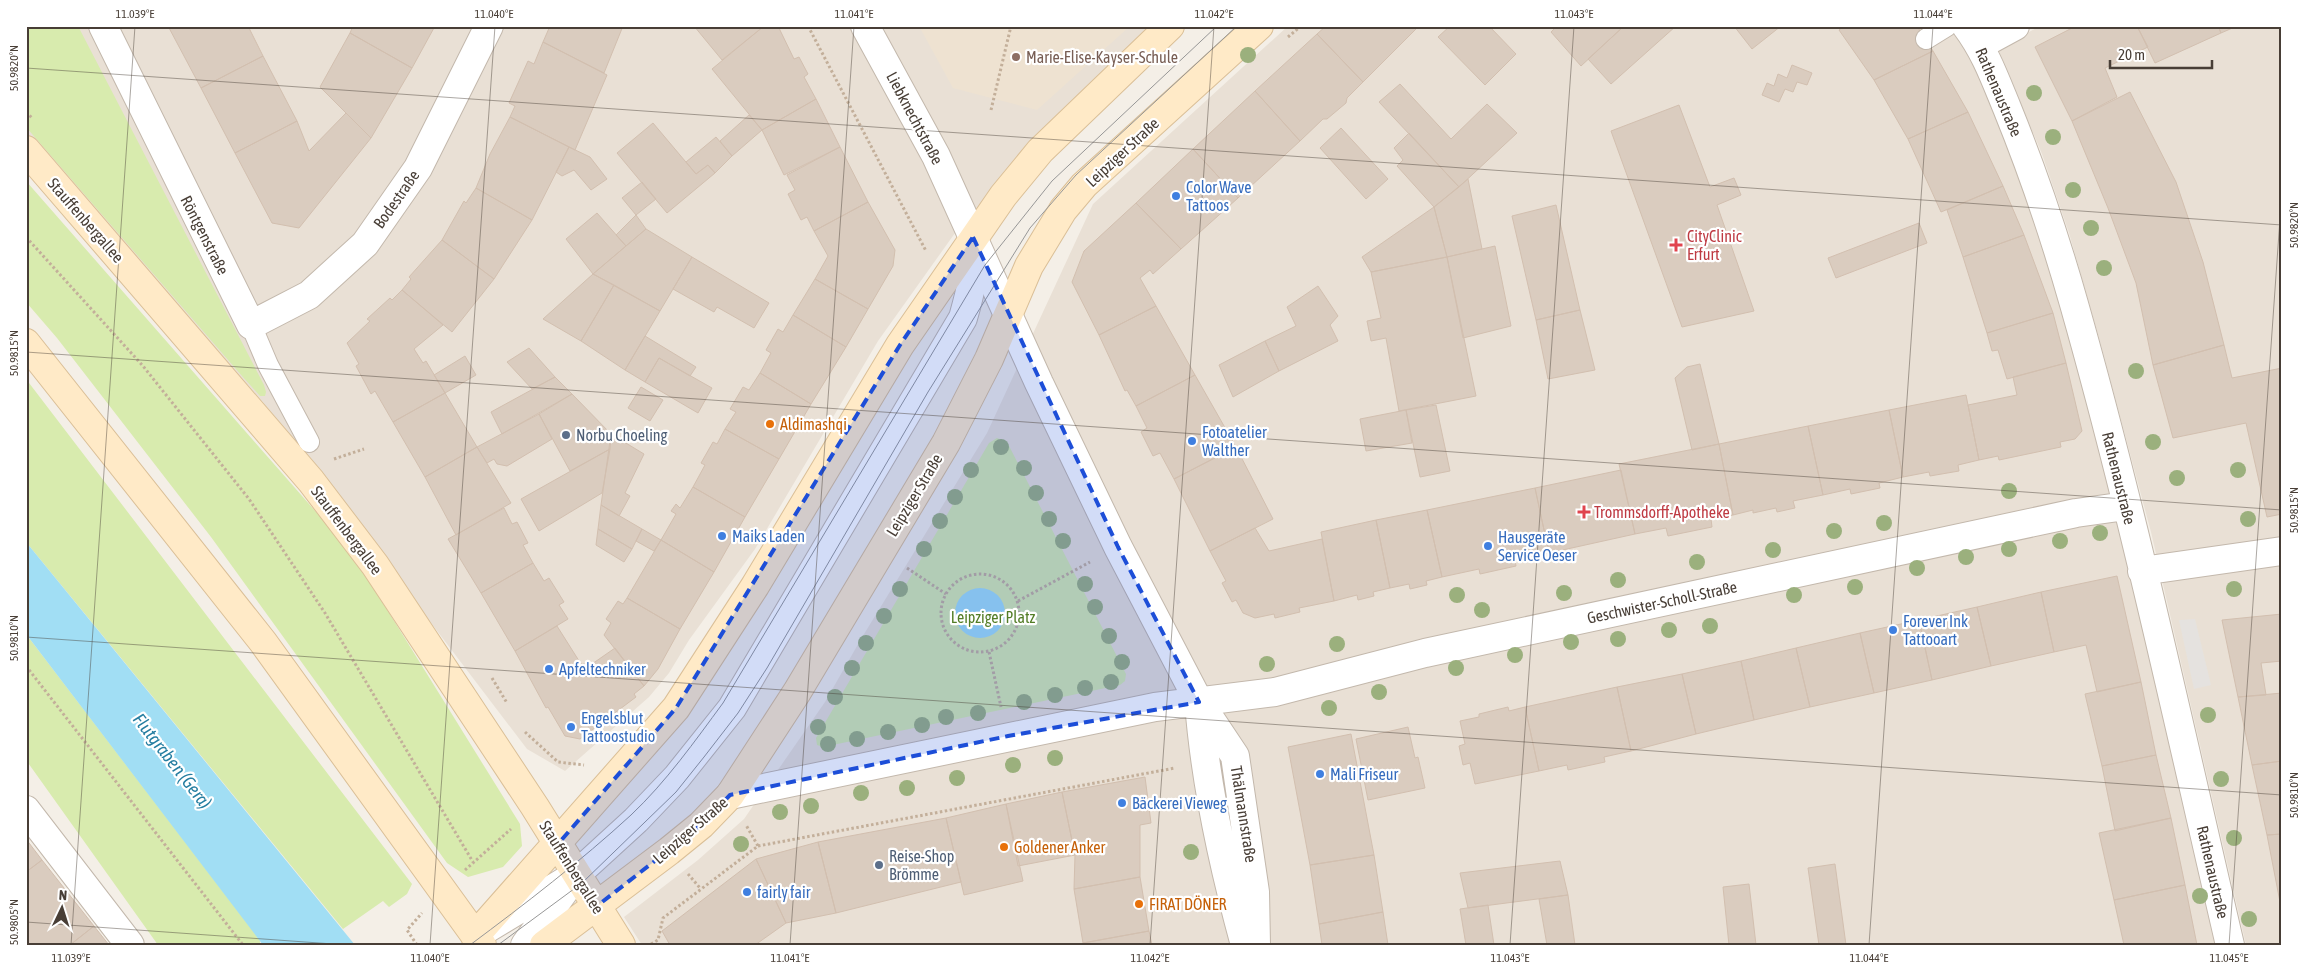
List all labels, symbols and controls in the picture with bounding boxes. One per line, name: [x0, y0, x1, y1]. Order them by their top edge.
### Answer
text: 11.039°E: [116, 7, 154, 21]
text: 11.040°E: [475, 7, 513, 21]
text: 11.041°E: [835, 7, 873, 21]
text: 11.042°E: [1195, 7, 1233, 21]
text: 11.043°E: [1555, 7, 1593, 21]
text: 11.044°E: [1914, 7, 1952, 21]
scale bar: [2110, 38, 2213, 70]
text: 50.9820°N: [7, 45, 21, 91]
street label: Rathenaustraße: [1972, 45, 2026, 139]
text: 20 m: [2118, 46, 2145, 63]
place label: Marie-Elise-Kayser-Schule: [1026, 48, 1178, 67]
marker: Marie-Elise-Kayser-Schule: [1010, 51, 1022, 63]
street label: Liebknechtstraße: [883, 69, 947, 167]
street label: Leipziger Straße: [1082, 114, 1163, 191]
street label: Bodestraße: [369, 166, 423, 232]
street label: Stauffenbergallee: [44, 174, 128, 267]
place label: Color Wave Tattoos: [1186, 178, 1252, 214]
marker: Color Wave Tattoos: [1170, 190, 1182, 202]
street label: Röntgenstraße: [176, 192, 233, 278]
text: 50.9820°N: [2287, 202, 2301, 248]
place label: CityClinic Erfurt: [1687, 227, 1742, 263]
marker: CityClinic Erfurt: [1669, 238, 1683, 252]
text: 50.9815°N: [7, 330, 21, 376]
place label: Aldimashqi: [780, 415, 847, 434]
marker: Aldimashqi: [764, 418, 776, 430]
place label: Fotoatelier Walther: [1202, 423, 1267, 459]
place label: Norbu Choeling: [576, 426, 668, 445]
marker: Norbu Choeling: [560, 429, 572, 441]
street label: Rathenaustraße: [2099, 430, 2139, 526]
marker: Fotoatelier Walther: [1186, 435, 1198, 447]
street label: Leipziger Straße: [882, 451, 946, 540]
street label: Stauffenbergallee: [307, 482, 386, 578]
text: 50.9815°N: [2287, 487, 2301, 533]
place label: Trommsdorff-Apotheke: [1594, 503, 1730, 522]
marker: Trommsdorff-Apotheke: [1578, 506, 1590, 518]
place label: Maiks Laden: [732, 527, 805, 545]
place label: Hausgeräte Service Oeser: [1498, 528, 1577, 564]
marker: Maiks Laden: [716, 530, 728, 542]
marker: Hausgeräte Service Oeser: [1482, 540, 1494, 552]
street label: Geschwister-Scholl-Straße: [1585, 577, 1739, 627]
park label: Leipziger Platz: [951, 608, 1036, 627]
place label: Forever Ink Tattooart: [1903, 612, 1968, 648]
text: 50.9810°N: [7, 615, 21, 661]
marker: Forever Ink Tattooart: [1887, 624, 1899, 636]
place label: Apfeltechniker: [559, 660, 646, 679]
marker: Apfeltechniker: [543, 663, 555, 675]
water label: Flutgraben (Gera): [129, 709, 216, 812]
place label: Engelsblut Tattoostudio: [581, 709, 655, 745]
marker: Engelsblut Tattoostudio: [565, 721, 577, 733]
street label: Thälmannstraße: [1227, 764, 1261, 864]
place label: Mali Friseur: [1330, 765, 1398, 783]
marker: Mali Friseur: [1314, 768, 1326, 780]
text: 50.9810°N: [2287, 772, 2301, 818]
street label: Leipziger Straße: [649, 793, 732, 868]
place label: Bäckerei Vieweg: [1132, 794, 1227, 813]
marker: Bäckerei Vieweg: [1116, 797, 1128, 809]
street label: Stauffenbergallee: [535, 817, 608, 917]
street label: Rathenaustraße: [2194, 824, 2232, 920]
place label: Goldener Anker: [1014, 838, 1105, 856]
marker: Goldener Anker: [998, 841, 1010, 853]
place label: Reise-Shop Brömme: [889, 847, 954, 883]
marker: Reise-Shop Brömme: [873, 859, 885, 871]
place label: fairly fair: [757, 883, 811, 902]
north arrow: [38, 884, 88, 934]
marker: fairly fair: [741, 886, 753, 898]
text: N: [58, 887, 68, 903]
place label: FIRAT DÖNER: [1149, 895, 1227, 913]
marker: FIRAT DÖNER: [1133, 898, 1145, 910]
text: 50.9805°N: [7, 899, 21, 945]
text: 11.039°E: [52, 951, 90, 965]
text: 11.040°E: [411, 951, 449, 965]
text: 11.041°E: [771, 951, 809, 965]
text: 11.042°E: [1131, 951, 1169, 965]
text: 11.043°E: [1491, 951, 1529, 965]
text: 11.044°E: [1850, 951, 1888, 965]
text: 11.045°E: [2210, 951, 2248, 965]

